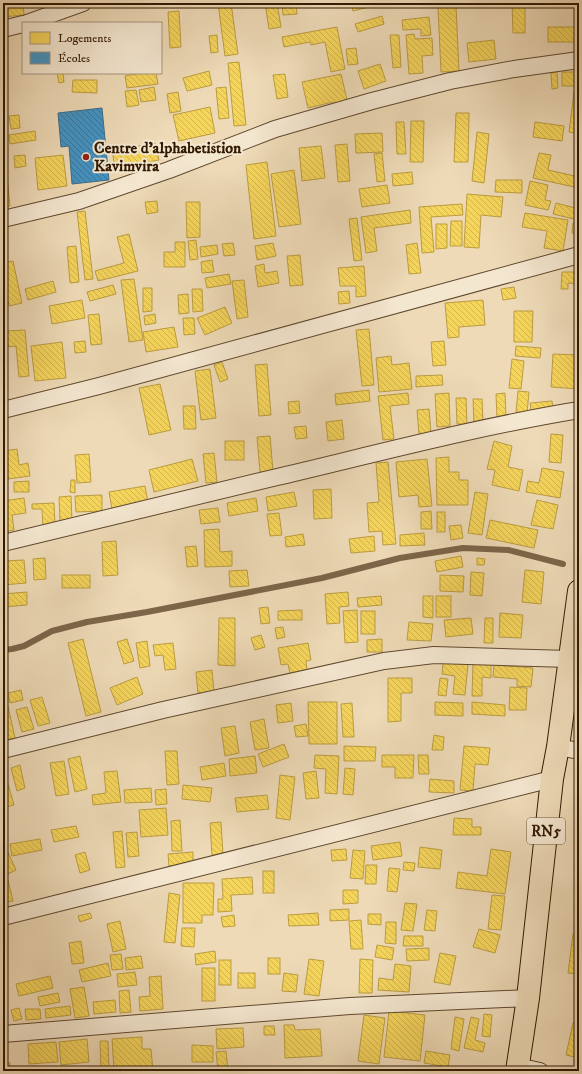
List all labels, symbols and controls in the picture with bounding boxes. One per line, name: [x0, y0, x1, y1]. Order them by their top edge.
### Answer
legend: [22, 22, 162, 74]
text: Logements: [58, 31, 111, 46]
text: Écoles: [58, 51, 90, 66]
place label: Centre d'alphabetistion Kavimvira: [94, 138, 242, 176]
marker: Centre d'alphabetistion Kavimvira: [81, 152, 91, 162]
road number: RN5: [527, 818, 565, 844]

